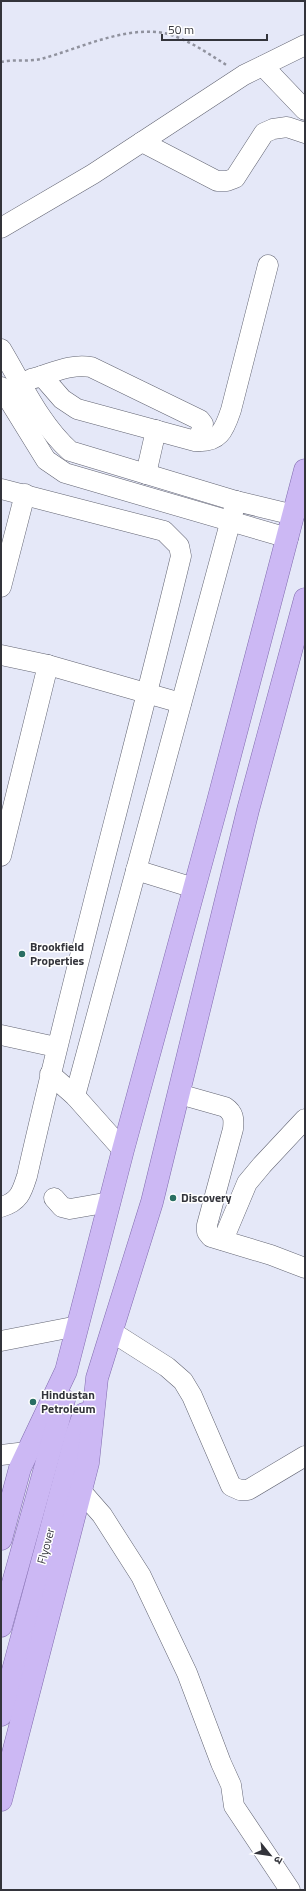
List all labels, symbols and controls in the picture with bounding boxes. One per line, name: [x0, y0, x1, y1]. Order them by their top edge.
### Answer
scale bar: [162, 16, 267, 42]
text: 50 m: [168, 20, 194, 39]
place label: Brookfield Properties: [30, 937, 85, 970]
marker: Brookfield Properties: [17, 949, 27, 959]
place label: Discovery: [181, 1188, 232, 1207]
marker: Discovery: [168, 1193, 178, 1203]
place label: Hindustan Petroleum: [41, 1385, 95, 1418]
marker: Hindustan Petroleum: [28, 1397, 38, 1407]
street label: Flyover: [32, 1526, 59, 1566]
north arrow: [250, 1835, 290, 1875]
text: उ: [270, 1853, 287, 1867]

